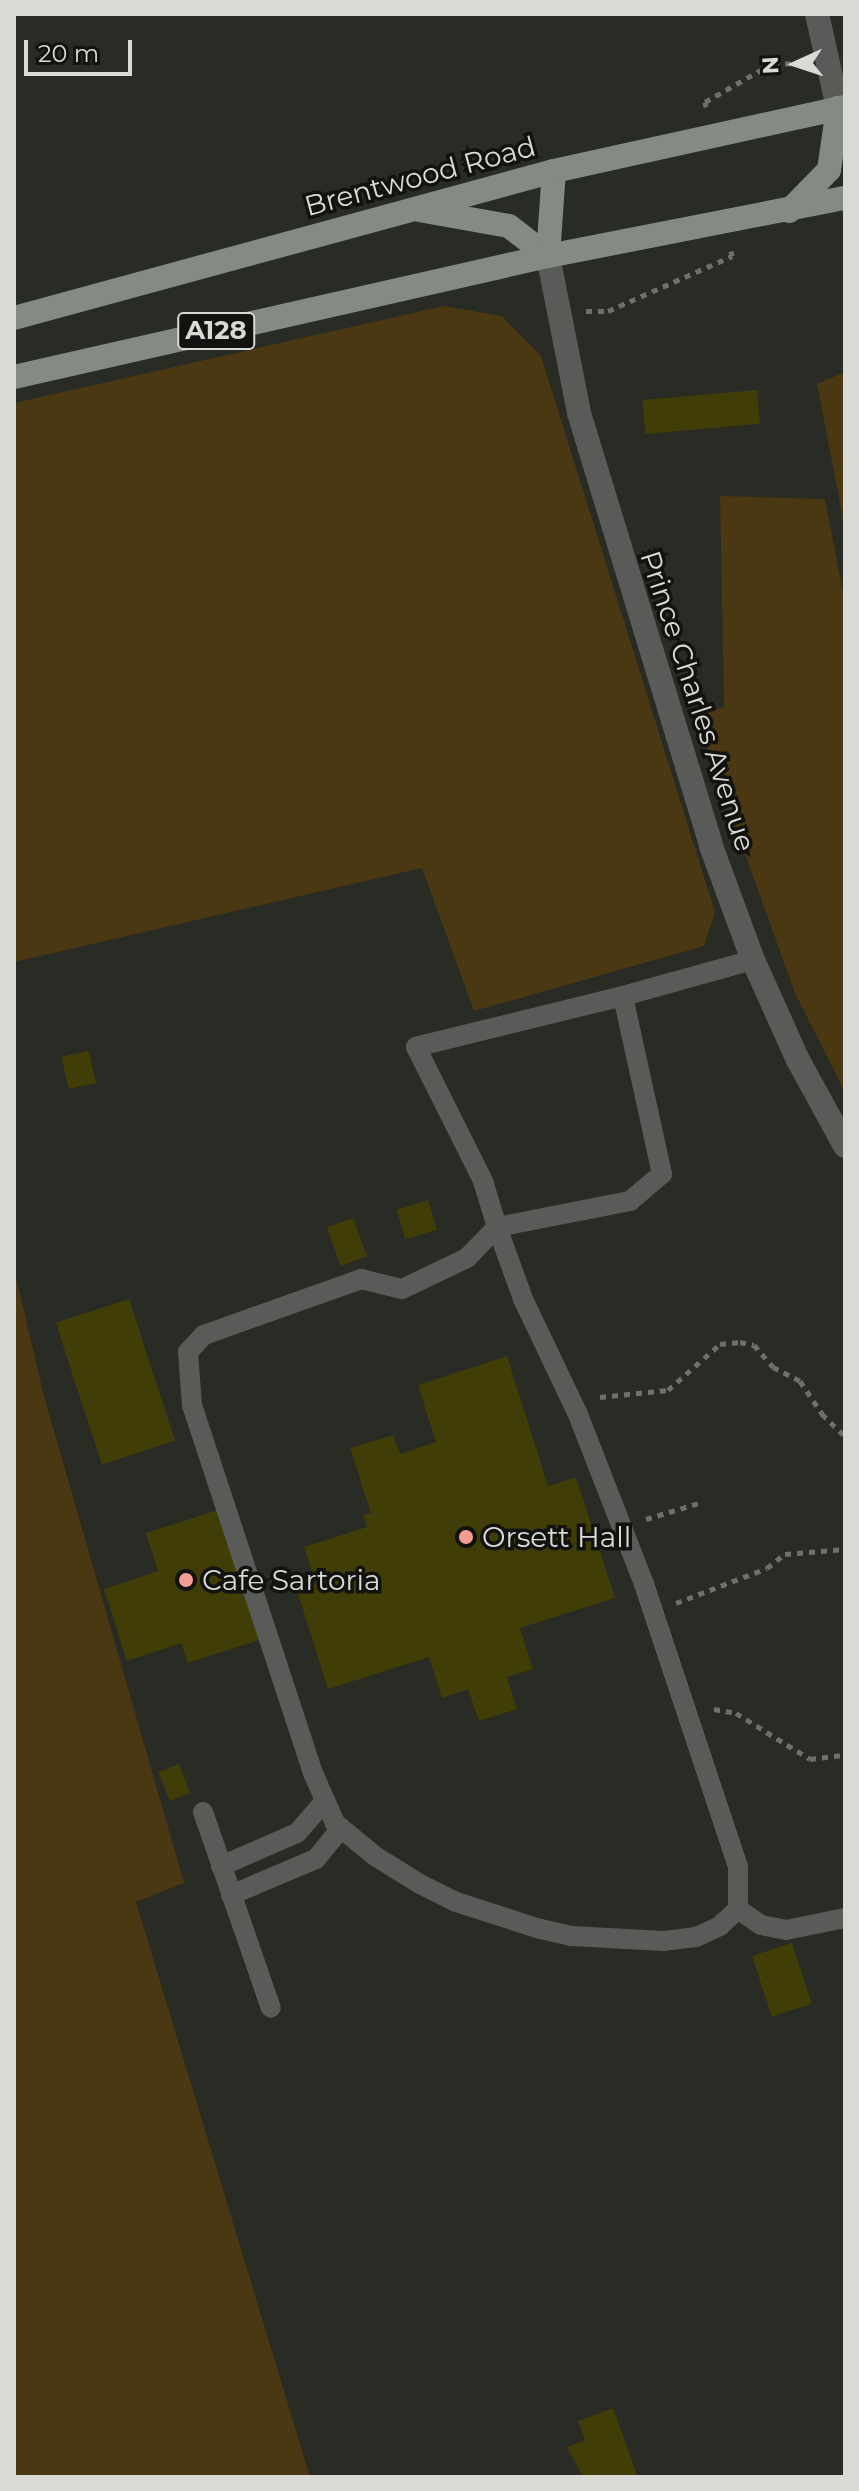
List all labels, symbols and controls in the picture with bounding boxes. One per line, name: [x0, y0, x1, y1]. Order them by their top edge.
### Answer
scale bar: [28, 24, 136, 74]
north arrow: [755, 24, 835, 104]
text: 20 m: [38, 39, 99, 68]
text: N: [757, 56, 784, 75]
street label: Brentwood Road: [301, 129, 539, 223]
road number: A128: [176, 309, 256, 353]
street label: Prince Charles Avenue: [633, 546, 763, 856]
place label: Orsett Hall: [482, 1520, 631, 1554]
marker: Orsett Hall: [457, 1528, 475, 1546]
place label: Cafe Sartoria: [202, 1563, 380, 1597]
marker: Cafe Sartoria: [177, 1571, 195, 1589]

